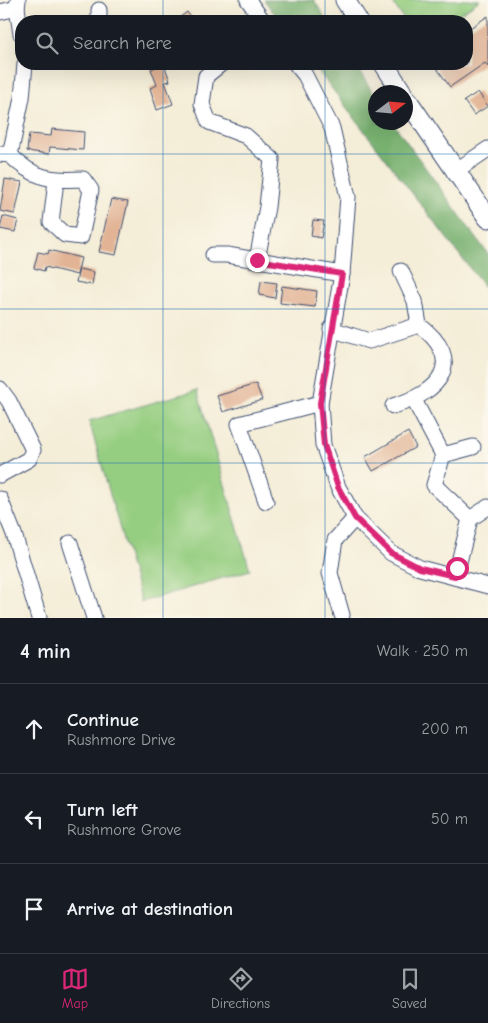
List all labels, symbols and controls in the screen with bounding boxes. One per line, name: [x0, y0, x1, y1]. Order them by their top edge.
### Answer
search box: [15, 15, 473, 70]
icon: search: [33, 29, 61, 57]
text: Search here: [73, 32, 172, 54]
north arrow: [368, 85, 413, 130]
route end: [246, 249, 269, 272]
route start: [446, 557, 469, 580]
text: 4 min: [20, 639, 71, 663]
text: Walk · 250 m: [377, 642, 468, 660]
text: Continue: [67, 709, 139, 731]
icon: ahead: [20, 715, 48, 743]
text: 200 m: [422, 720, 468, 738]
text: Rushmore Drive: [67, 731, 175, 749]
text: Turn left: [67, 799, 138, 821]
icon: left: [20, 805, 48, 833]
text: 50 m: [431, 810, 468, 828]
text: Rushmore Grove: [67, 821, 181, 839]
icon: arrive: [20, 895, 48, 923]
text: Arrive at destination: [67, 898, 233, 920]
tab: Map: [61, 965, 89, 1012]
tab: Directions: [211, 965, 270, 1012]
tab: Saved: [392, 965, 427, 1012]

